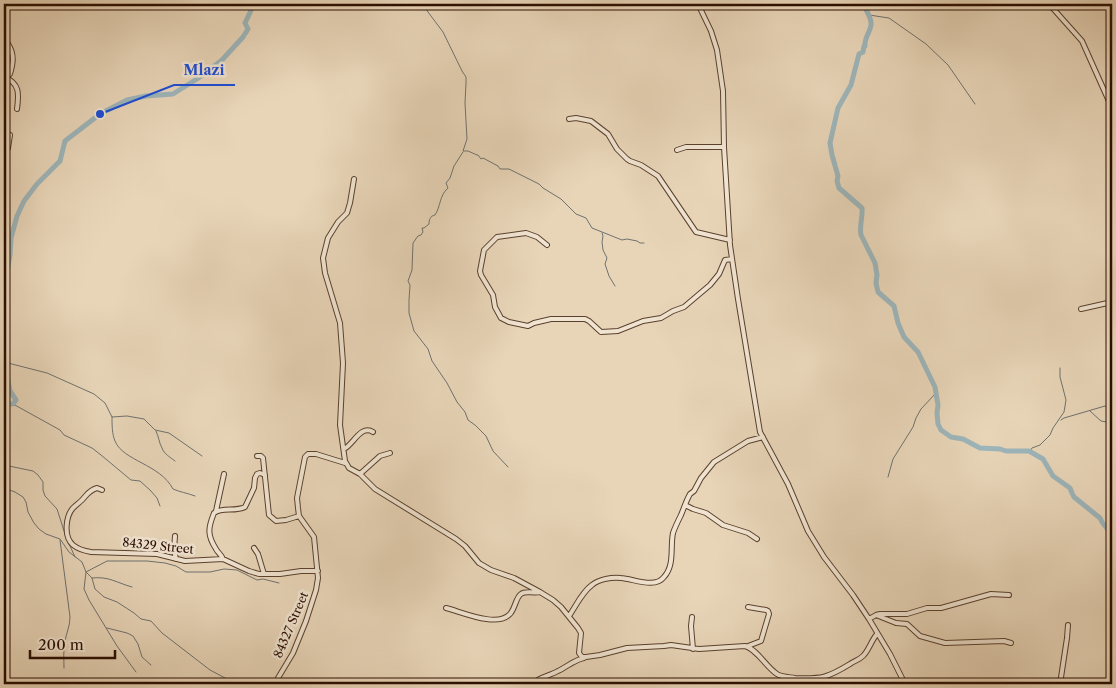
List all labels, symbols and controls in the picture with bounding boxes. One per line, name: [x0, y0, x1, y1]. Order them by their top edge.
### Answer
callout: Mlazi: [174, 56, 235, 85]
text: Mlazi: [184, 61, 224, 79]
street label: 84329 Street: [122, 534, 195, 557]
street label: 84327 Street: [270, 589, 312, 660]
scale bar: [30, 628, 115, 660]
text: 200 m: [38, 635, 84, 654]

